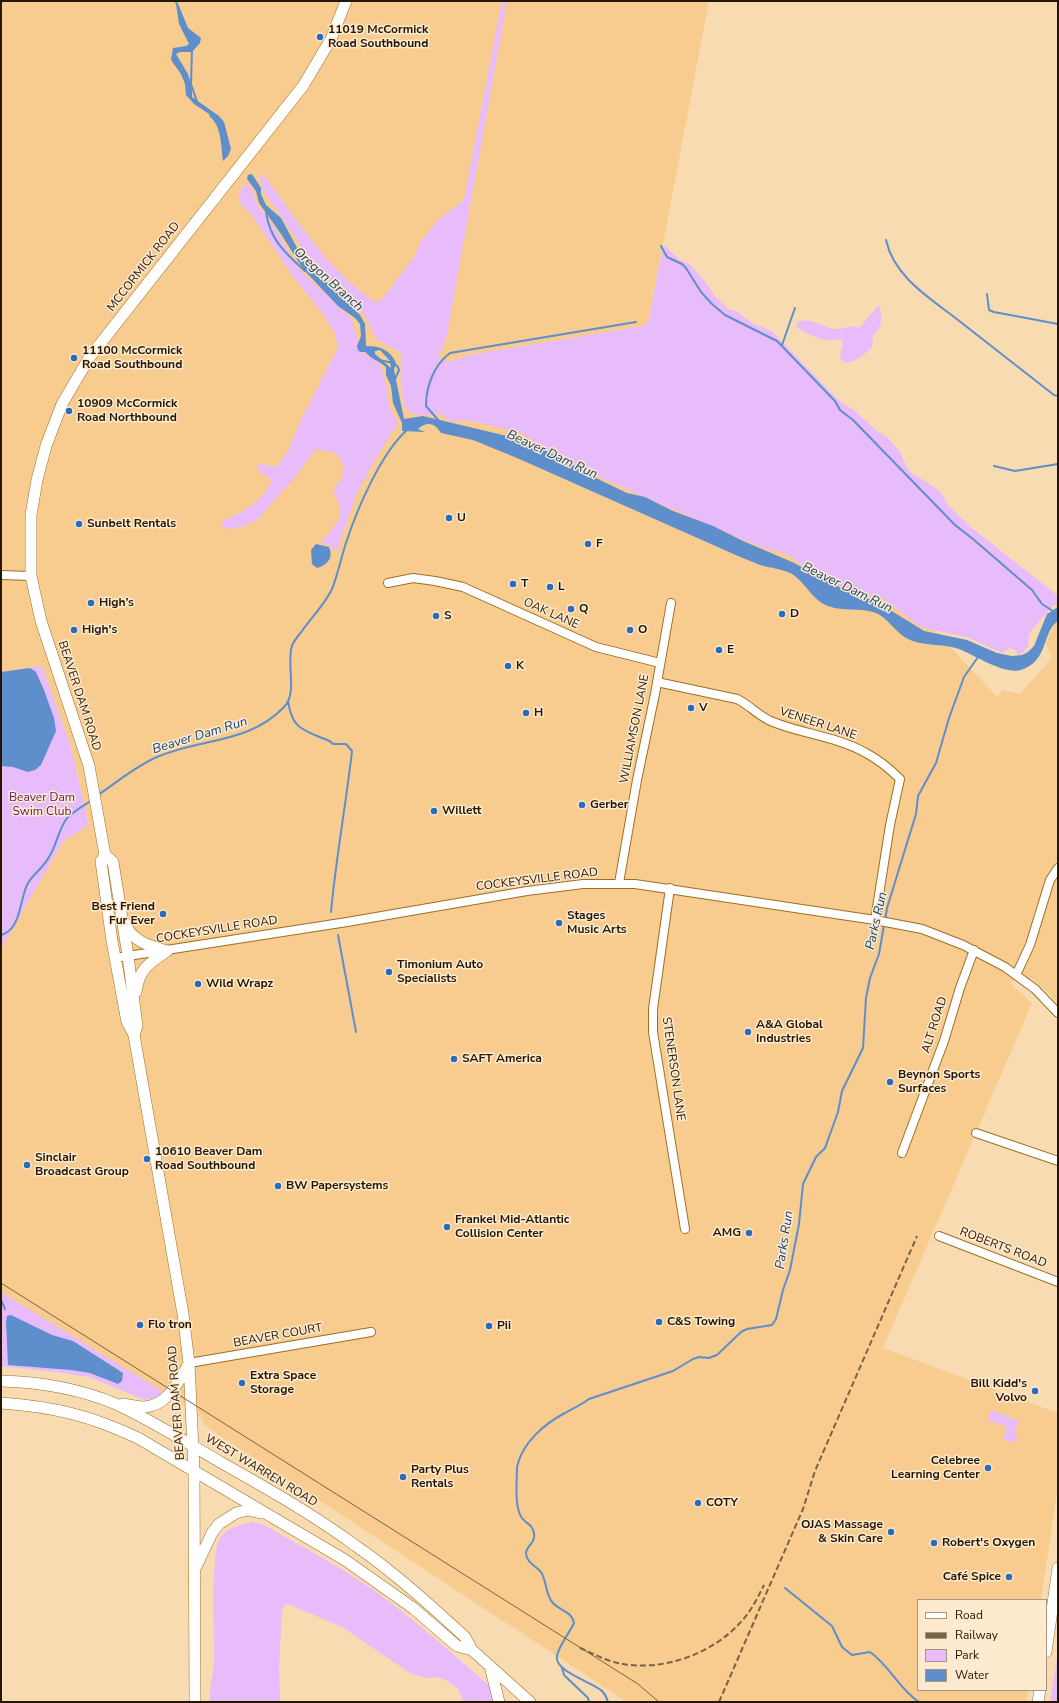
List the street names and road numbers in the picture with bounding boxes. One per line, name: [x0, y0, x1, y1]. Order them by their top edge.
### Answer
street label: MCCORMICK ROAD: [105, 219, 183, 315]
street label: OAK LANE: [521, 595, 581, 633]
street label: BEAVER DAM ROAD: [54, 639, 104, 753]
street label: WILLIAMSON LANE: [617, 673, 653, 785]
street label: VENEER LANE: [778, 705, 858, 743]
street label: COCKEYSVILLE ROAD: [475, 865, 599, 895]
street label: COCKEYSVILLE ROAD: [155, 913, 279, 947]
street label: ALT ROAD: [919, 995, 951, 1055]
street label: STENERSON LANE: [659, 1016, 687, 1122]
street label: ROBERTS ROAD: [957, 1225, 1049, 1271]
street label: BEAVER COURT: [232, 1321, 324, 1351]
street label: BEAVER DAM ROAD: [166, 1345, 188, 1461]
street label: WEST WARREN ROAD: [202, 1432, 320, 1510]

